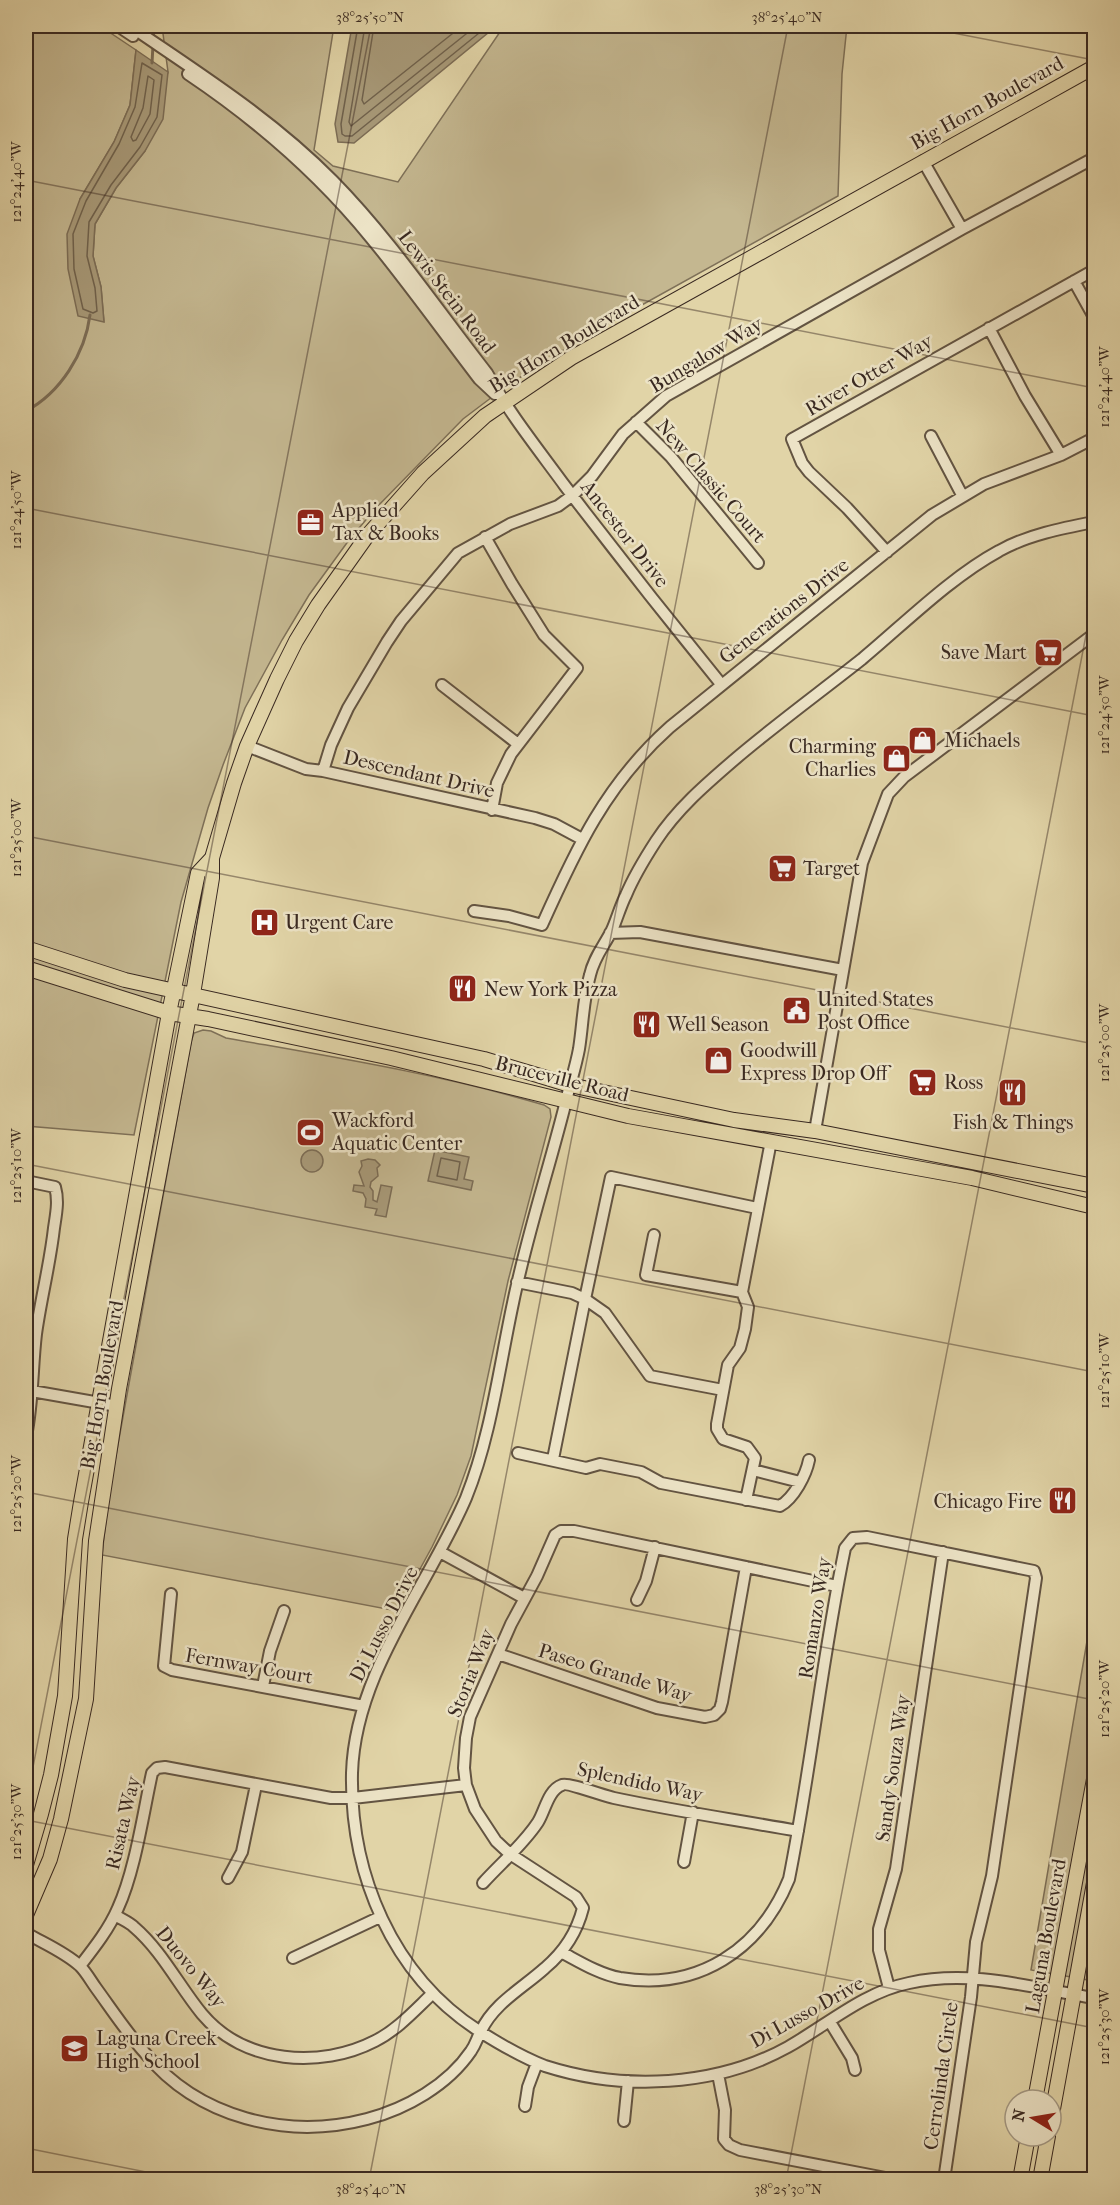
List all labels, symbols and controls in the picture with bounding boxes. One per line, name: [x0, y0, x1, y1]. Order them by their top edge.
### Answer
text: 38°25'50"N: [336, 8, 405, 26]
text: 38°25'40"N: [752, 8, 823, 26]
street label: Big Horn Boulevard: [906, 51, 1068, 155]
text: 121°24'40"W: [7, 140, 25, 223]
street label: Lewis Stein Road: [393, 226, 501, 359]
street label: Big Horn Boulevard: [485, 289, 644, 398]
street label: Bungalow Way: [645, 311, 768, 398]
street label: River Otter Way: [801, 329, 938, 421]
text: 121°24'40"W: [1095, 345, 1113, 428]
street label: New Classic Court: [651, 415, 771, 547]
text: 121°24'50"W: [7, 469, 25, 549]
street label: Ancestor Drive: [575, 475, 674, 592]
place label: Applied Tax & Books: [331, 499, 439, 545]
office icon: Applied Tax & Books: [295, 506, 327, 538]
street label: Generations Drive: [715, 553, 854, 669]
supermarket icon: Save Mart: [1032, 636, 1064, 668]
place label: Save Mart: [941, 641, 1027, 664]
text: 121°24'50"W: [1095, 674, 1113, 754]
shop icon: Michaels: [907, 724, 939, 756]
place label: Michaels: [944, 729, 1020, 752]
place label: Charming Charlies: [789, 735, 876, 781]
shop icon: Charming Charlies: [881, 742, 913, 774]
street label: Descendant Drive: [341, 745, 497, 803]
text: 121°25'00"W: [7, 798, 25, 877]
supermarket icon: Target: [766, 852, 798, 884]
place label: Target: [803, 857, 860, 880]
hospital icon: Urgent Care: [248, 906, 280, 938]
place label: Urgent Care: [285, 911, 394, 934]
restaurant icon: New York Pizza: [447, 973, 479, 1005]
place label: New York Pizza: [484, 978, 618, 1001]
place label: United States Post Office: [817, 988, 933, 1034]
public building icon: United States Post Office: [780, 994, 812, 1026]
text: 121°25'00"W: [1095, 1003, 1113, 1082]
restaurant icon: Well Season: [630, 1008, 662, 1040]
place label: Well Season: [666, 1013, 769, 1036]
place label: Goodwill Express Drop Off: [740, 1039, 891, 1085]
shop icon: Goodwill Express Drop Off: [703, 1045, 735, 1077]
street label: Bruceville Road: [493, 1051, 632, 1107]
supermarket icon: Ross: [907, 1066, 939, 1098]
place label: Ross: [944, 1071, 983, 1094]
restaurant icon: Fish & Things: [997, 1076, 1029, 1108]
place label: Wackford Aquatic Center: [331, 1109, 463, 1155]
place label: Fish & Things: [953, 1111, 1073, 1134]
sports icon: Wackford Aquatic Center: [295, 1116, 327, 1148]
text: 121°25'10"W: [7, 1127, 25, 1204]
street label: Big Horn Boulevard: [76, 1298, 128, 1471]
text: 121°25'10"W: [1095, 1332, 1113, 1409]
text: 121°25'20"W: [7, 1454, 25, 1533]
restaurant icon: Chicago Fire: [1047, 1485, 1079, 1517]
place label: Chicago Fire: [933, 1490, 1042, 1513]
street label: Romanzo Way: [794, 1554, 836, 1680]
street label: Di Lusso Drive: [345, 1562, 423, 1686]
street label: Storia Way: [443, 1624, 500, 1721]
street label: Paseo Grande Way: [536, 1639, 696, 1708]
street label: Fernway Court: [183, 1643, 315, 1689]
text: 121°25'20"W: [1095, 1659, 1113, 1738]
street label: Sandy Souza Way: [871, 1692, 915, 1843]
street label: Splendido Way: [575, 1757, 706, 1807]
street label: Risata Way: [101, 1773, 145, 1872]
text: 121°25'30"W: [7, 1783, 25, 1860]
street label: Laguna Boulevard: [1021, 1856, 1071, 2015]
street label: Duovo Way: [151, 1922, 232, 2013]
street label: Di Lusso Drive: [746, 1971, 868, 2053]
text: 121°25'30"W: [1095, 1988, 1113, 2065]
street label: Cerrolinda Circle: [919, 2000, 963, 2152]
place label: Laguna Creek High School: [96, 2027, 217, 2073]
school or university icon: Laguna Creek High School: [59, 2033, 91, 2065]
north arrow: [1003, 2088, 1063, 2148]
text: N: [1008, 2107, 1029, 2123]
text: 38°25'40"N: [336, 2180, 407, 2198]
text: 38°25'30"N: [754, 2180, 823, 2198]

